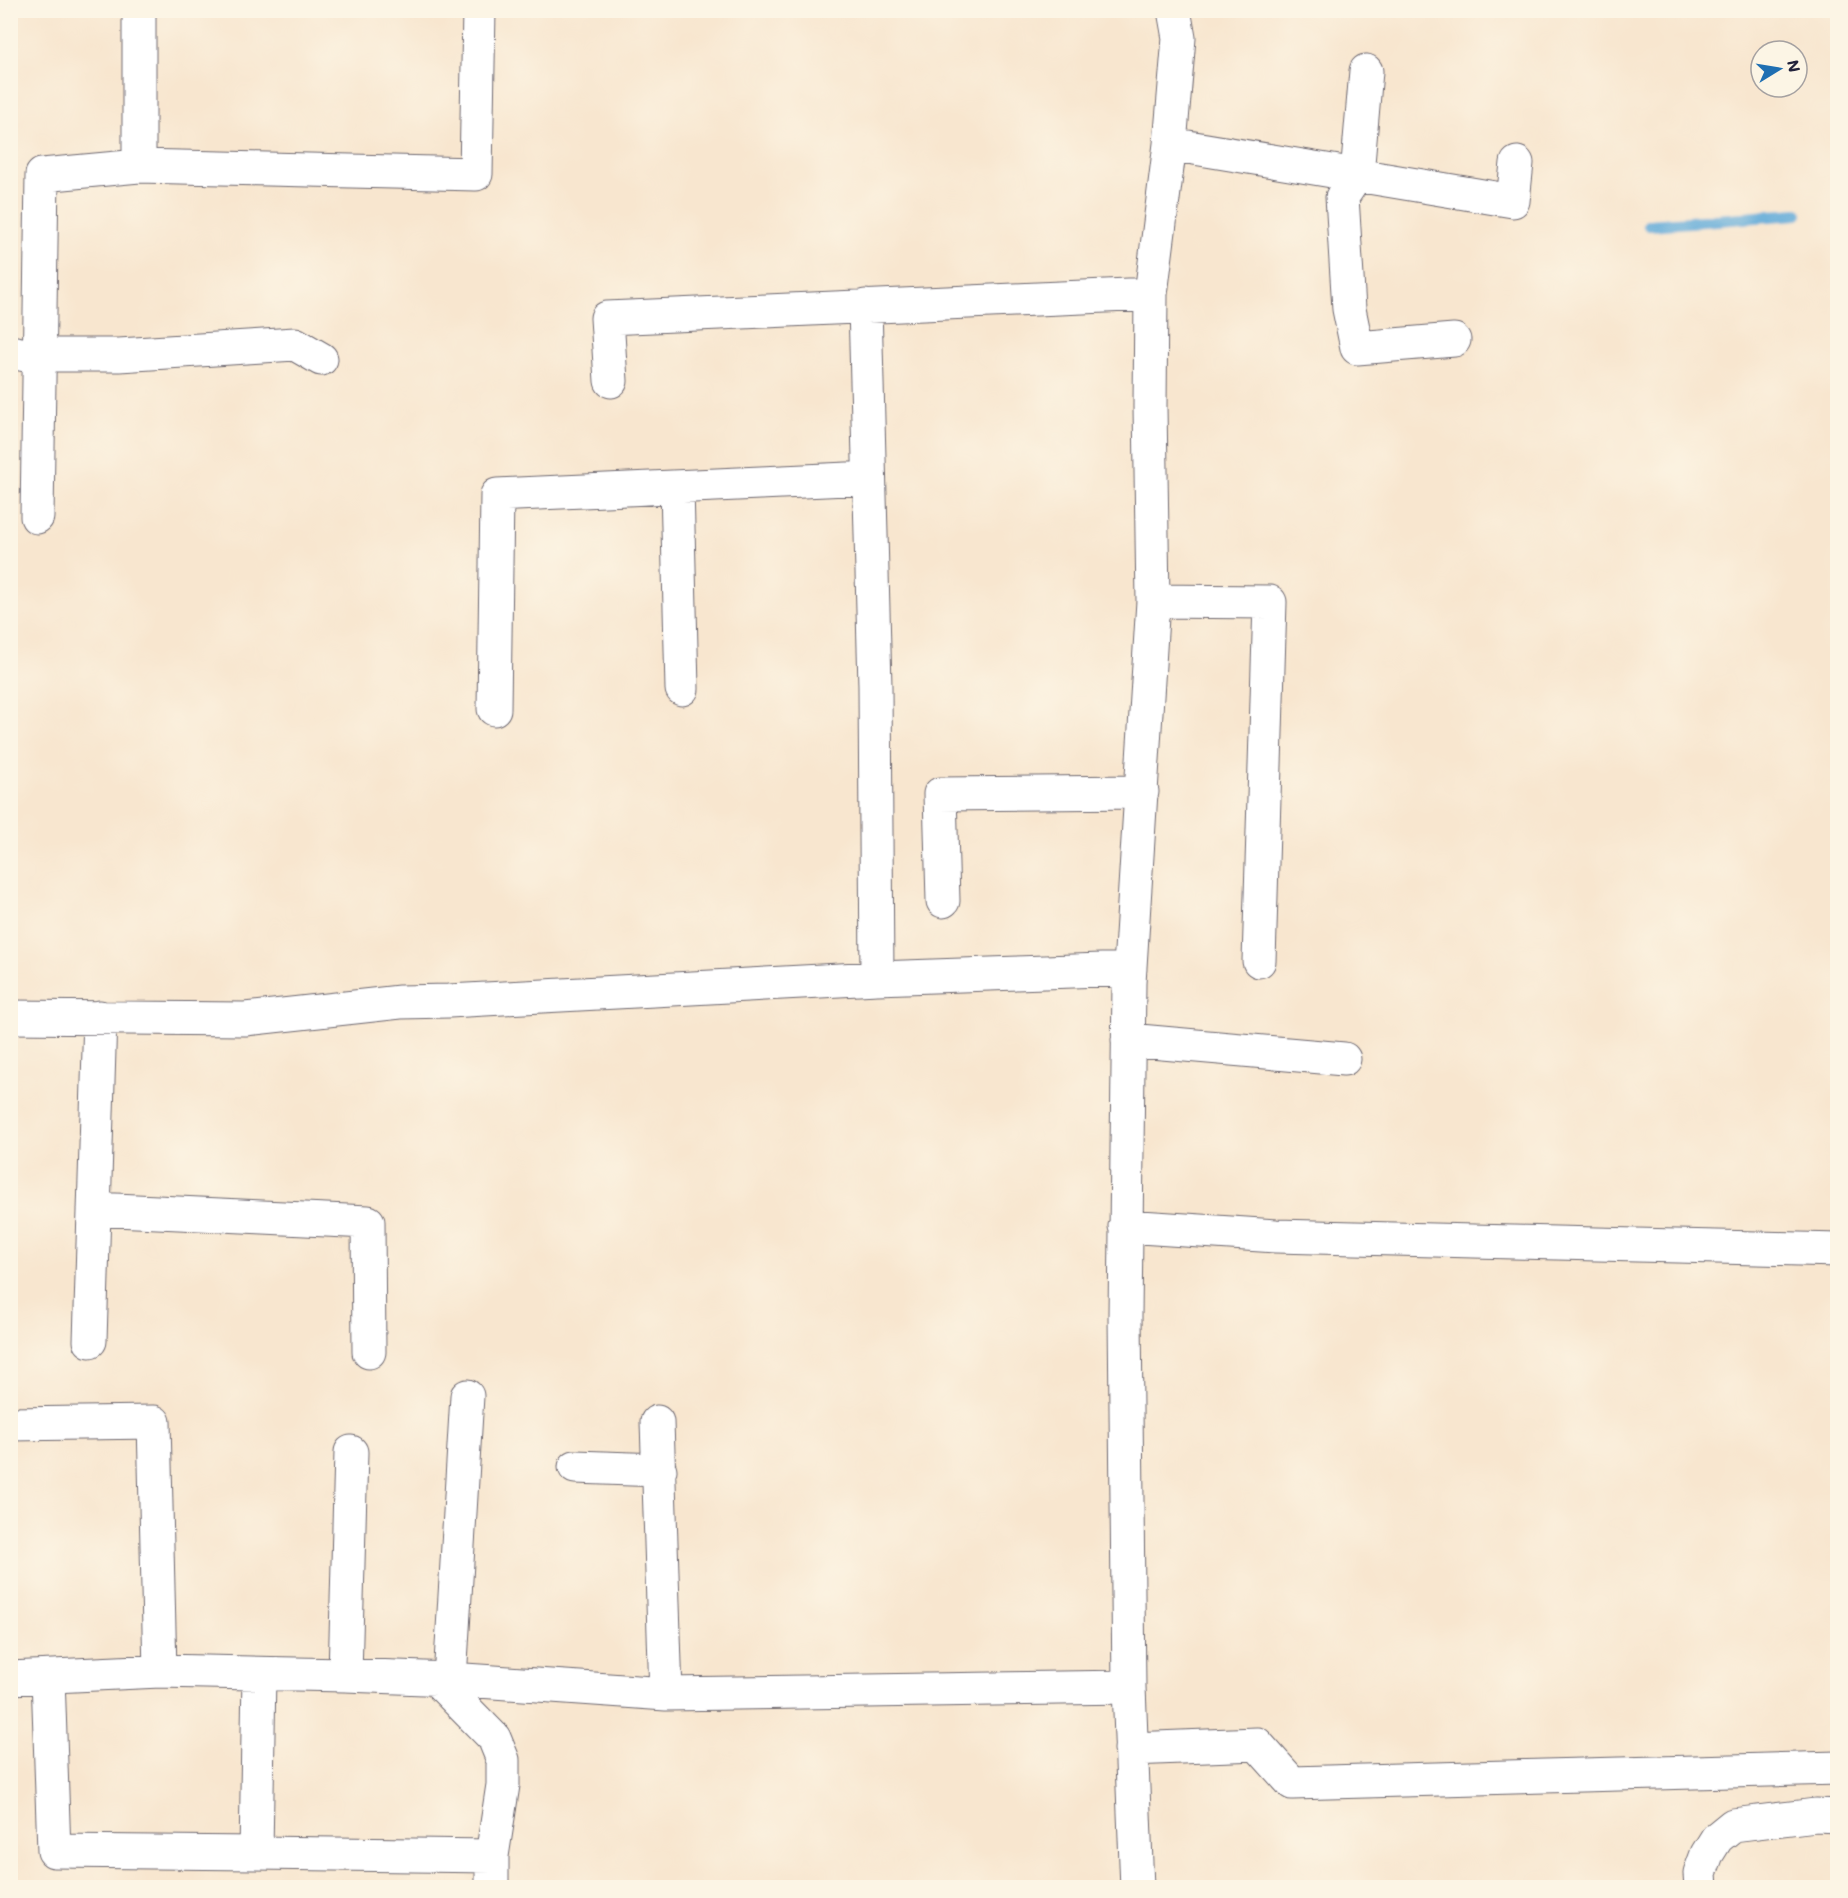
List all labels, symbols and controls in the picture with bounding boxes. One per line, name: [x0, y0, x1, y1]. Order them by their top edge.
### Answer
north arrow: [1749, 39, 1809, 99]
text: N: [1783, 58, 1806, 74]

